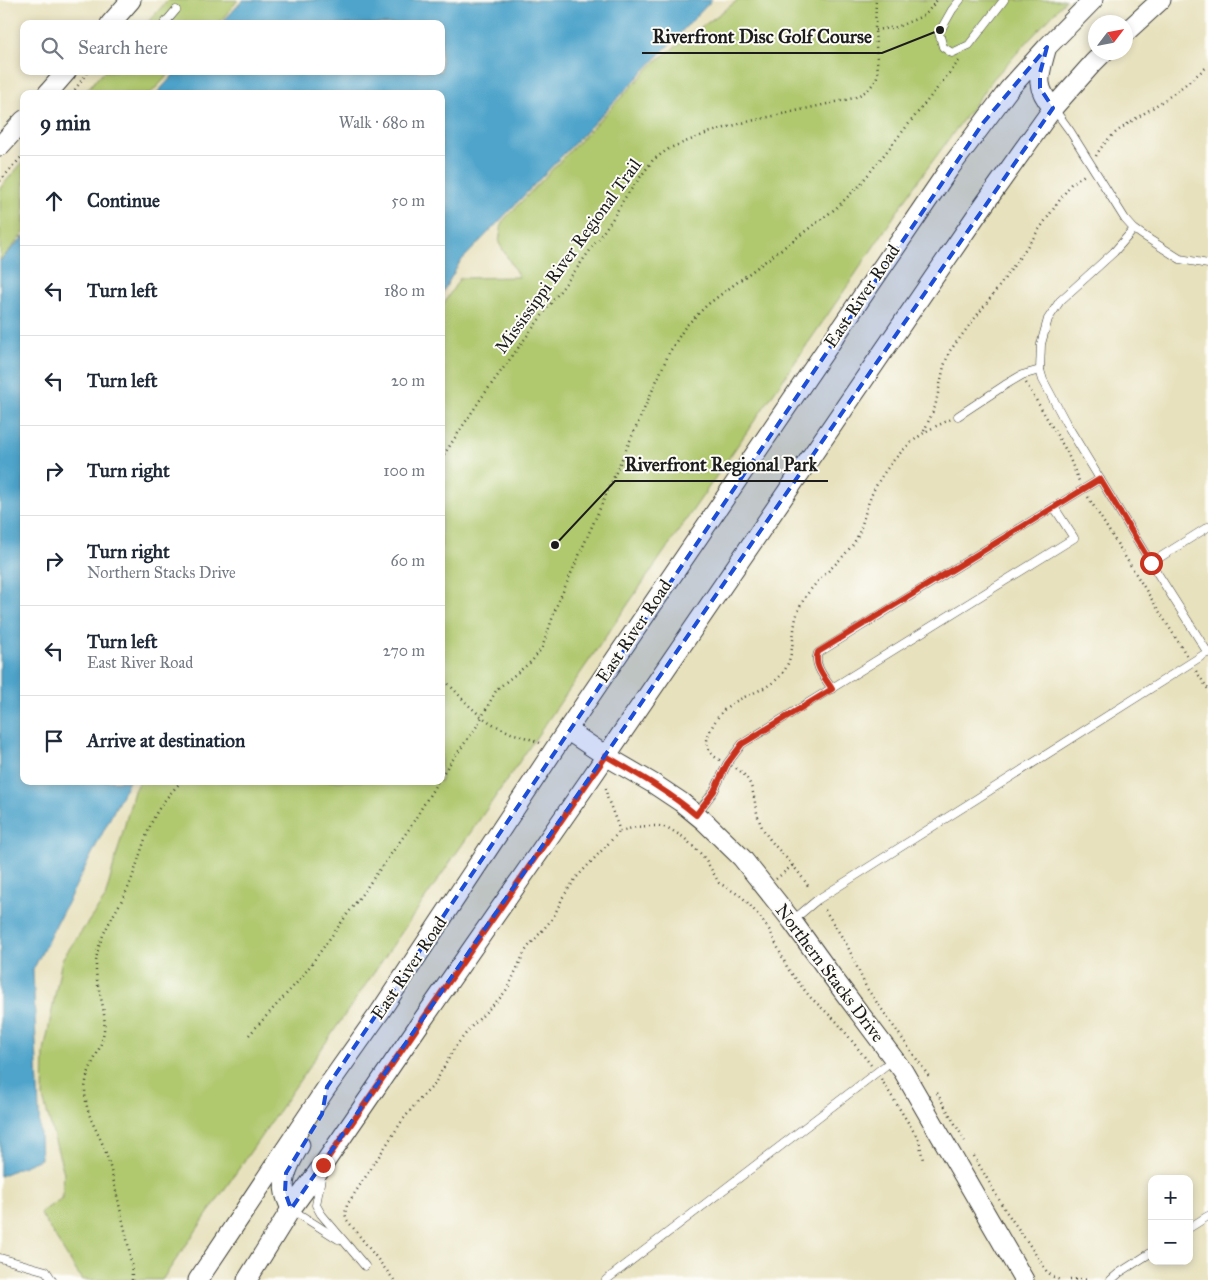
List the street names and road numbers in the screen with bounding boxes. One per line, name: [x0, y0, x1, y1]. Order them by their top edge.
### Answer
street label: Mississippi River Regional Trail: [490, 154, 647, 358]
street label: East River Road: [819, 240, 905, 352]
street label: East River Road: [591, 575, 677, 687]
street label: Northern Stacks Drive: [771, 900, 889, 1046]
street label: East River Road: [366, 912, 452, 1024]

